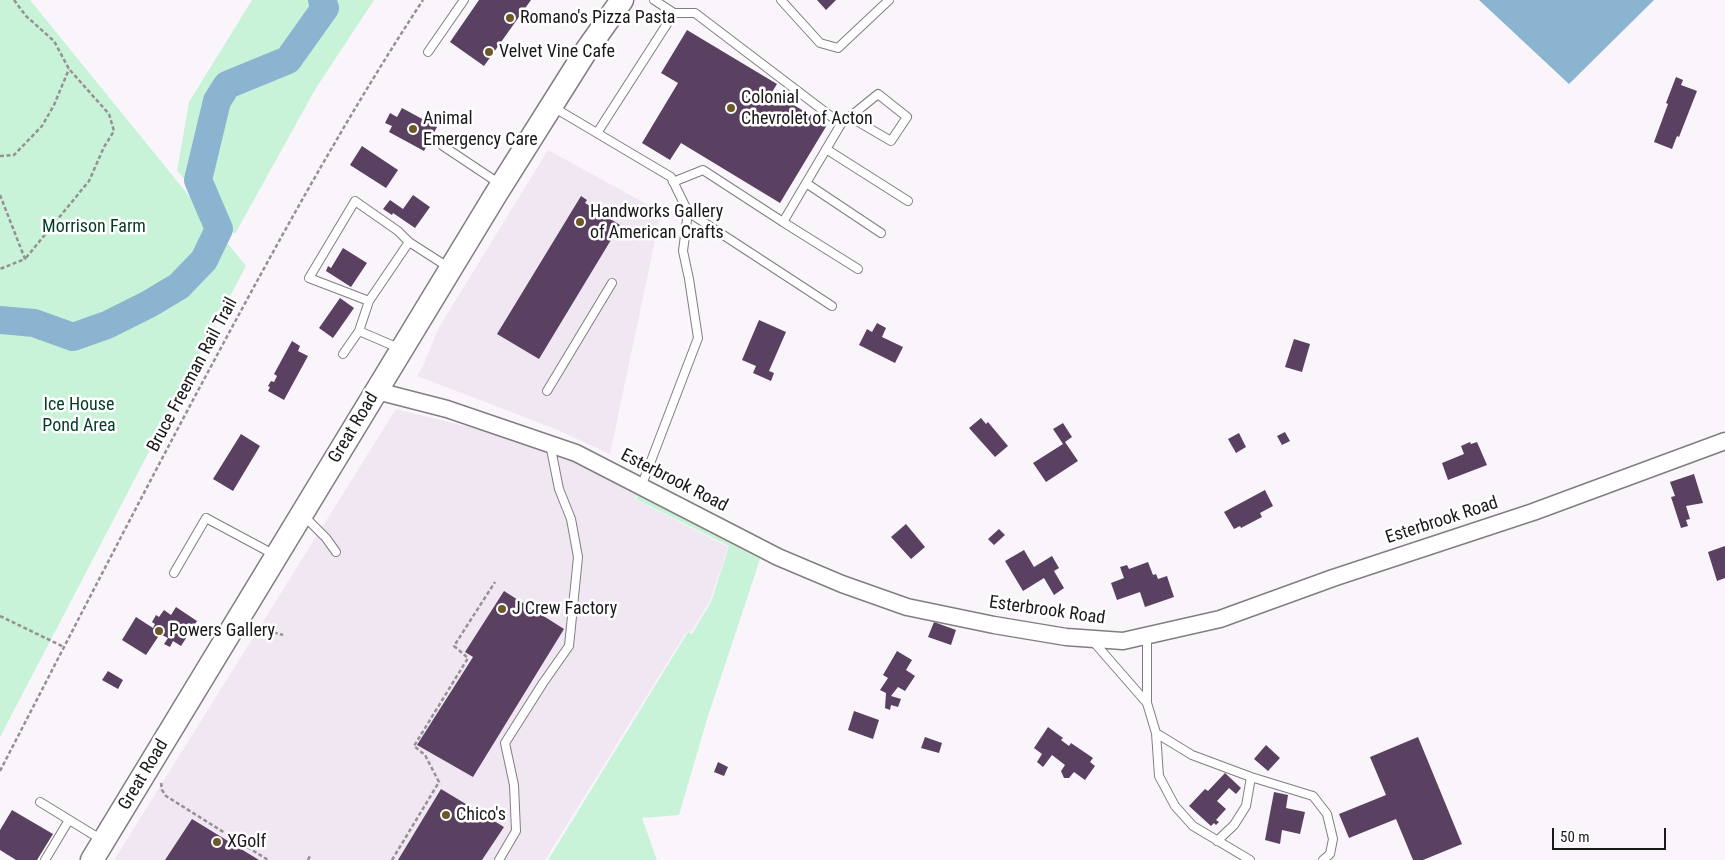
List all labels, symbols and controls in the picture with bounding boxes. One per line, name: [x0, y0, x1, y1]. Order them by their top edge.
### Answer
place label: Romano's Pizza Pasta: [520, 7, 675, 29]
marker: Romano's Pizza Pasta: [504, 12, 516, 24]
place label: Velvet Vine Cafe: [499, 41, 615, 63]
marker: Velvet Vine Cafe: [483, 46, 495, 58]
place label: Colonial Chevrolet of Acton: [741, 87, 873, 130]
marker: Colonial Chevrolet of Acton: [725, 102, 737, 114]
place label: Animal Emergency Care: [423, 108, 538, 150]
marker: Animal Emergency Care: [407, 123, 419, 135]
place label: Handworks Gallery of American Crafts: [590, 201, 724, 243]
park label: Morrison Farm: [42, 216, 146, 238]
marker: Handworks Gallery of American Crafts: [574, 216, 586, 228]
street label: Bruce Freeman Rail Trail: [143, 294, 243, 456]
street label: Great Road: [324, 389, 384, 467]
park label: Ice House Pond Area: [42, 394, 116, 436]
street label: Esterbrook Road: [617, 445, 731, 517]
street label: Esterbrook Road: [1383, 493, 1501, 549]
street label: Esterbrook Road: [988, 592, 1106, 630]
place label: J Crew Factory: [512, 598, 617, 620]
marker: J Crew Factory: [496, 603, 508, 615]
place label: Powers Gallery: [169, 620, 275, 642]
marker: Powers Gallery: [153, 625, 165, 637]
street label: Great Road: [114, 736, 174, 814]
place label: Chico's: [456, 804, 506, 826]
marker: Chico's: [440, 809, 452, 821]
scale bar: [1555, 818, 1669, 850]
text: 50 m: [1560, 828, 1590, 846]
place label: XGolf: [227, 831, 266, 853]
marker: XGolf: [211, 836, 223, 848]

